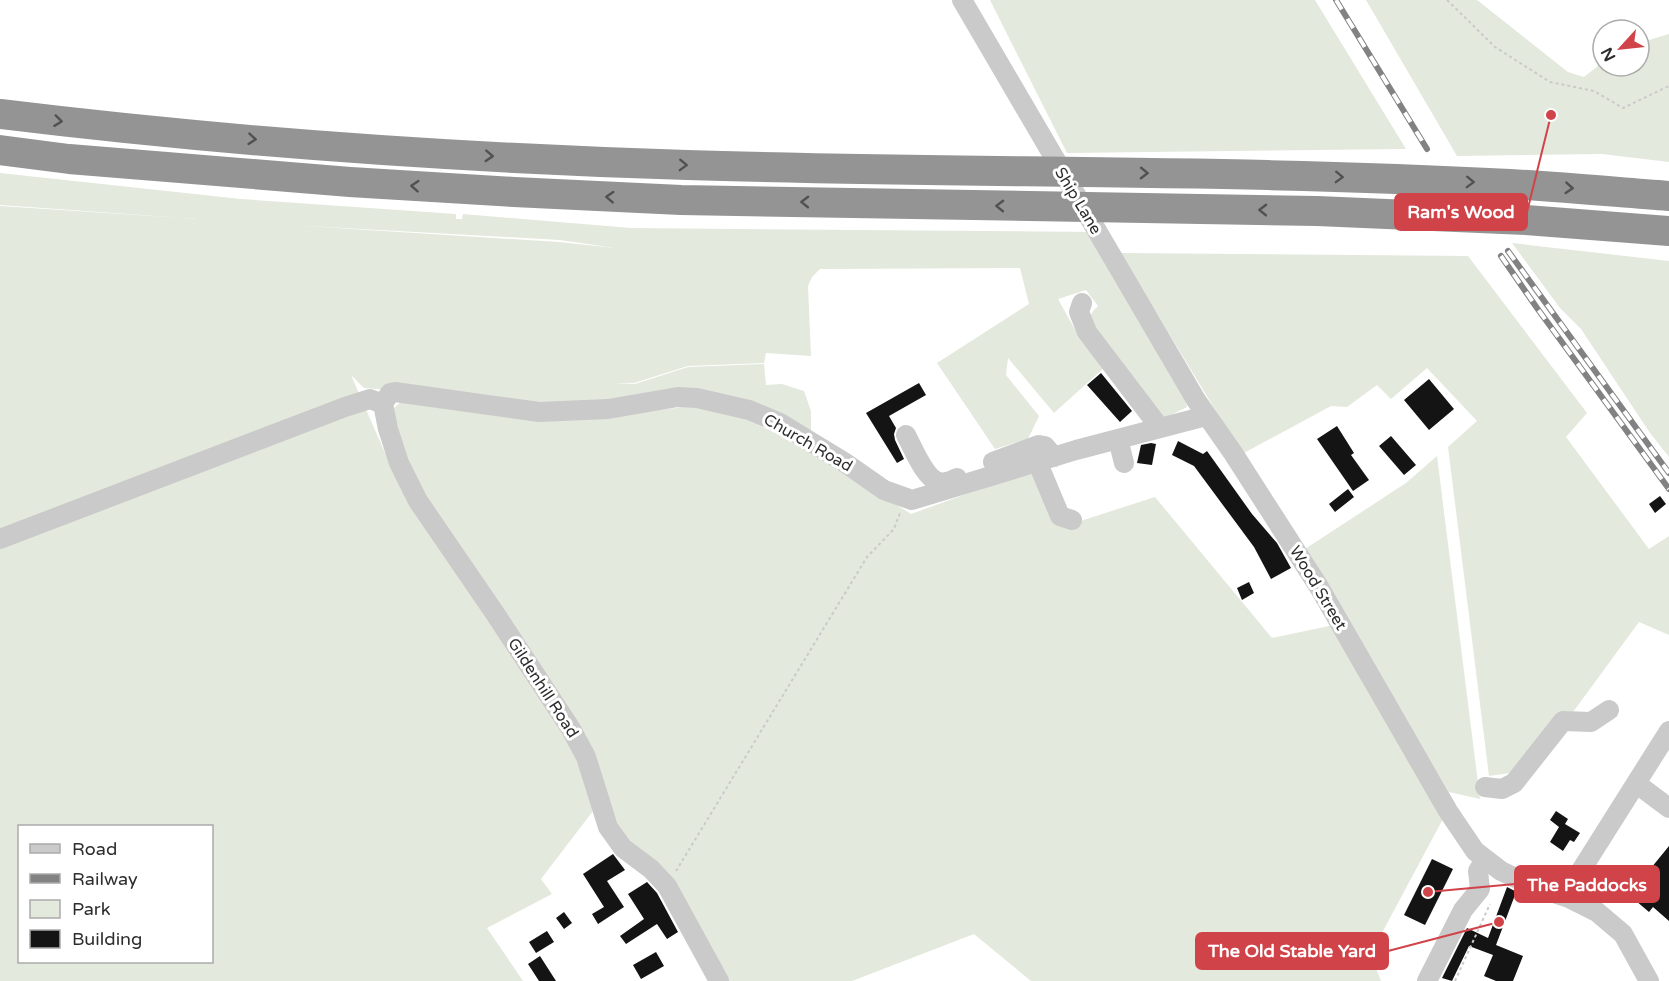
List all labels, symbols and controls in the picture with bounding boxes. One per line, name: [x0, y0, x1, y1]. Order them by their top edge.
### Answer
north arrow: [1591, 18, 1651, 78]
text: N: [1597, 44, 1620, 65]
one-way arrow: [53, 114, 63, 127]
one-way arrow: [248, 132, 257, 145]
one-way arrow: [484, 149, 493, 162]
one-way arrow: [679, 159, 688, 171]
street label: Ship Lane: [1050, 164, 1106, 238]
one-way arrow: [1139, 167, 1148, 179]
one-way arrow: [1334, 171, 1343, 184]
one-way arrow: [1466, 176, 1475, 189]
one-way arrow: [411, 180, 420, 193]
one-way arrow: [1565, 182, 1574, 195]
one-way arrow: [605, 190, 614, 203]
callout: Ram's Wood: [1395, 194, 1527, 230]
one-way arrow: [800, 196, 809, 208]
one-way arrow: [995, 200, 1004, 212]
text: Ram's Wood: [1407, 201, 1515, 223]
one-way arrow: [1259, 203, 1268, 216]
street label: Church Road: [760, 410, 856, 476]
street label: Wood Street: [1285, 542, 1351, 634]
street label: Gildenhill Road: [503, 634, 583, 742]
legend: [18, 825, 213, 963]
text: Road: [72, 838, 117, 860]
callout: The Paddocks: [1515, 866, 1659, 902]
text: Railway: [72, 868, 138, 890]
text: The Paddocks: [1526, 874, 1647, 896]
text: Park: [72, 898, 111, 920]
text: Building: [72, 928, 142, 950]
callout: The Old Stable Yard: [1196, 933, 1388, 969]
text: The Old Stable Yard: [1207, 940, 1376, 962]

